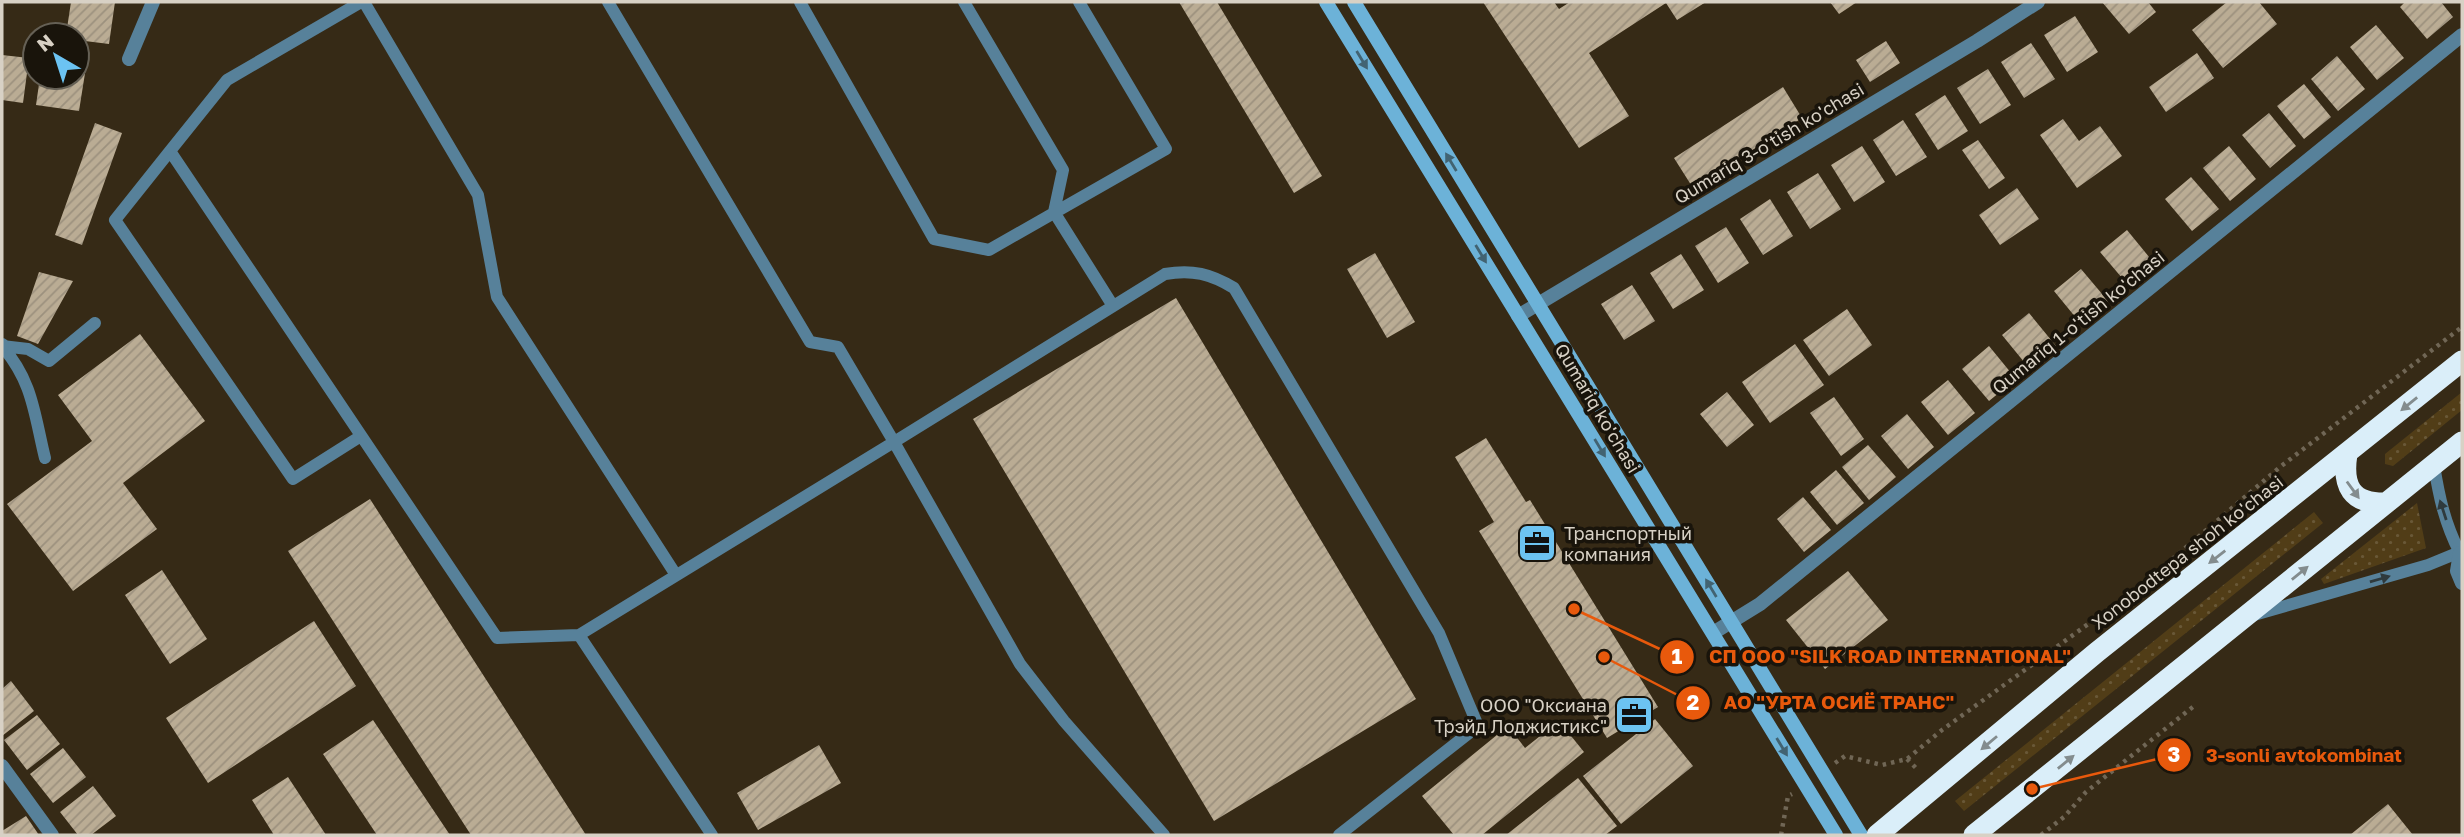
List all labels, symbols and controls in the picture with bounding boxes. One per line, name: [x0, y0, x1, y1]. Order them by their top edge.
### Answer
north arrow: [21, 21, 91, 91]
text: N: [32, 29, 58, 56]
one-way arrow: [1355, 50, 1368, 70]
street label: Qumariq 3-o'tish ko'chasi: [1670, 78, 1868, 208]
one-way arrow: [1445, 152, 1457, 171]
one-way arrow: [1474, 244, 1487, 264]
street label: Qumariq 1-o'tish ko'chasi: [1987, 246, 2169, 398]
street label: Qumariq ko'chasi: [1551, 339, 1645, 477]
one-way arrow: [2401, 396, 2418, 411]
one-way arrow: [1593, 438, 1606, 458]
street label: Xonobodtepa shoh ko'chasi: [2087, 470, 2287, 634]
one-way arrow: [2346, 480, 2360, 499]
one-way arrow: [2437, 499, 2447, 520]
office icon: Транспортный компания: [1516, 522, 1558, 564]
place label: Транспортный компания: [1564, 522, 1692, 565]
one-way arrow: [2209, 550, 2227, 565]
one-way arrow: [2290, 565, 2308, 580]
one-way arrow: [2369, 574, 2390, 584]
one-way arrow: [1705, 579, 1717, 598]
callout: СП ООО "SILK ROAD INTERNATIONAL": [1660, 637, 2085, 677]
text: 1: [1672, 643, 1683, 669]
text: СП ООО "SILK ROAD INTERNATIONAL": [1709, 644, 2071, 667]
callout: АО "УРТА ОСИЁ ТРАНС": [1675, 683, 1969, 723]
text: 2: [1687, 689, 1700, 715]
text: АО "УРТА ОСИЁ ТРАНС": [1724, 690, 1954, 713]
place label: ООО "Оксиана Трэйд Лоджистикс": [1434, 694, 1607, 737]
office icon: ООО "Оксиана Трэйд Лоджистикс": [1613, 694, 1655, 736]
one-way arrow: [1980, 735, 1997, 750]
callout: 3-sonli avtokombinat: [2157, 735, 2415, 775]
one-way arrow: [1775, 737, 1788, 756]
text: 3: [2168, 741, 2180, 767]
text: 3-sonli avtokombinat: [2206, 743, 2402, 766]
one-way arrow: [2056, 754, 2074, 769]

